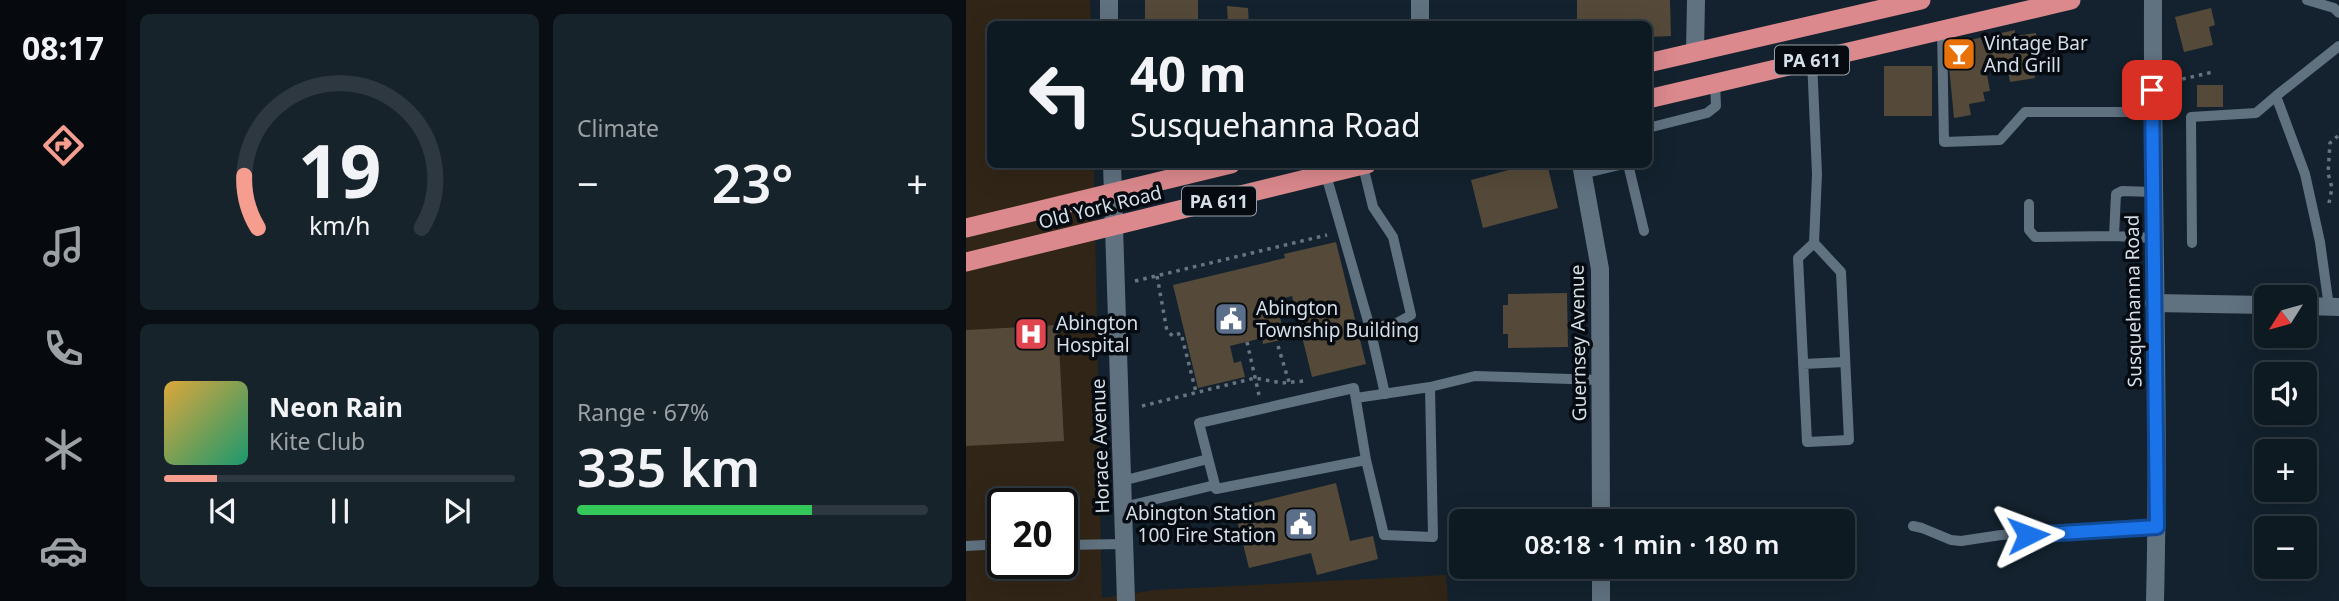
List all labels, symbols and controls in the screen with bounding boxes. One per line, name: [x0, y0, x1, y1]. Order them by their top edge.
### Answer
text: 08:17: [22, 26, 104, 69]
place label: Vintage Bar And Grill: [1984, 30, 2088, 78]
bar icon: Vintage Bar And Grill: [1940, 35, 1978, 73]
text: 40 m: [1130, 40, 1247, 106]
road number: PA 611: [1775, 46, 1849, 74]
icon: left: [1015, 49, 1106, 140]
pin: [2122, 60, 2182, 120]
icon: arrive: [2133, 71, 2171, 109]
text: Susquehanna Road: [1130, 103, 1421, 146]
text: Climate: [577, 112, 659, 144]
text: 19: [298, 120, 381, 219]
icon: directions: [39, 121, 88, 170]
text: 23°: [712, 147, 793, 218]
text: −: [577, 157, 599, 209]
text: +: [906, 157, 928, 209]
street label: Old York Road: [1036, 179, 1164, 235]
road number: PA 611: [1182, 186, 1256, 216]
text: km/h: [309, 208, 370, 242]
street label: Susquehanna Road: [2118, 215, 2148, 387]
icon: music: [39, 222, 88, 271]
street label: Guernsey Avenue: [1564, 264, 1592, 422]
north arrow: [2254, 285, 2317, 348]
map controls: [2254, 285, 2317, 579]
place label: Abington Township Building: [1256, 295, 1419, 343]
public building icon: Abington Township Building: [1212, 300, 1250, 338]
place label: Abington Hospital: [1056, 310, 1138, 358]
hospital icon: Abington Hospital: [1012, 315, 1050, 353]
icon: phone: [39, 324, 88, 373]
button: sound: [2254, 362, 2317, 425]
street label: Horace Avenue: [1085, 378, 1115, 514]
text: Neon Rain: [269, 389, 403, 425]
text: Range · 67%: [577, 396, 709, 428]
icon: climate: [39, 425, 88, 474]
text: Kite Club: [269, 425, 365, 457]
text: 335 km: [577, 431, 760, 502]
button: +: [2254, 439, 2317, 502]
speed limit sign: 20: [987, 488, 1078, 579]
icon: previous: [204, 492, 242, 530]
icon: pause: [321, 492, 359, 530]
icon: next: [438, 492, 476, 530]
position arrow: [1991, 498, 2065, 572]
place label: Abington Station 100 Fire Station: [1126, 500, 1276, 548]
public building icon: Abington Station 100 Fire Station: [1282, 505, 1320, 543]
button: −: [2254, 516, 2317, 579]
icon: car: [39, 526, 88, 575]
text: 08:18 · 1 min · 180 m: [1525, 526, 1779, 562]

